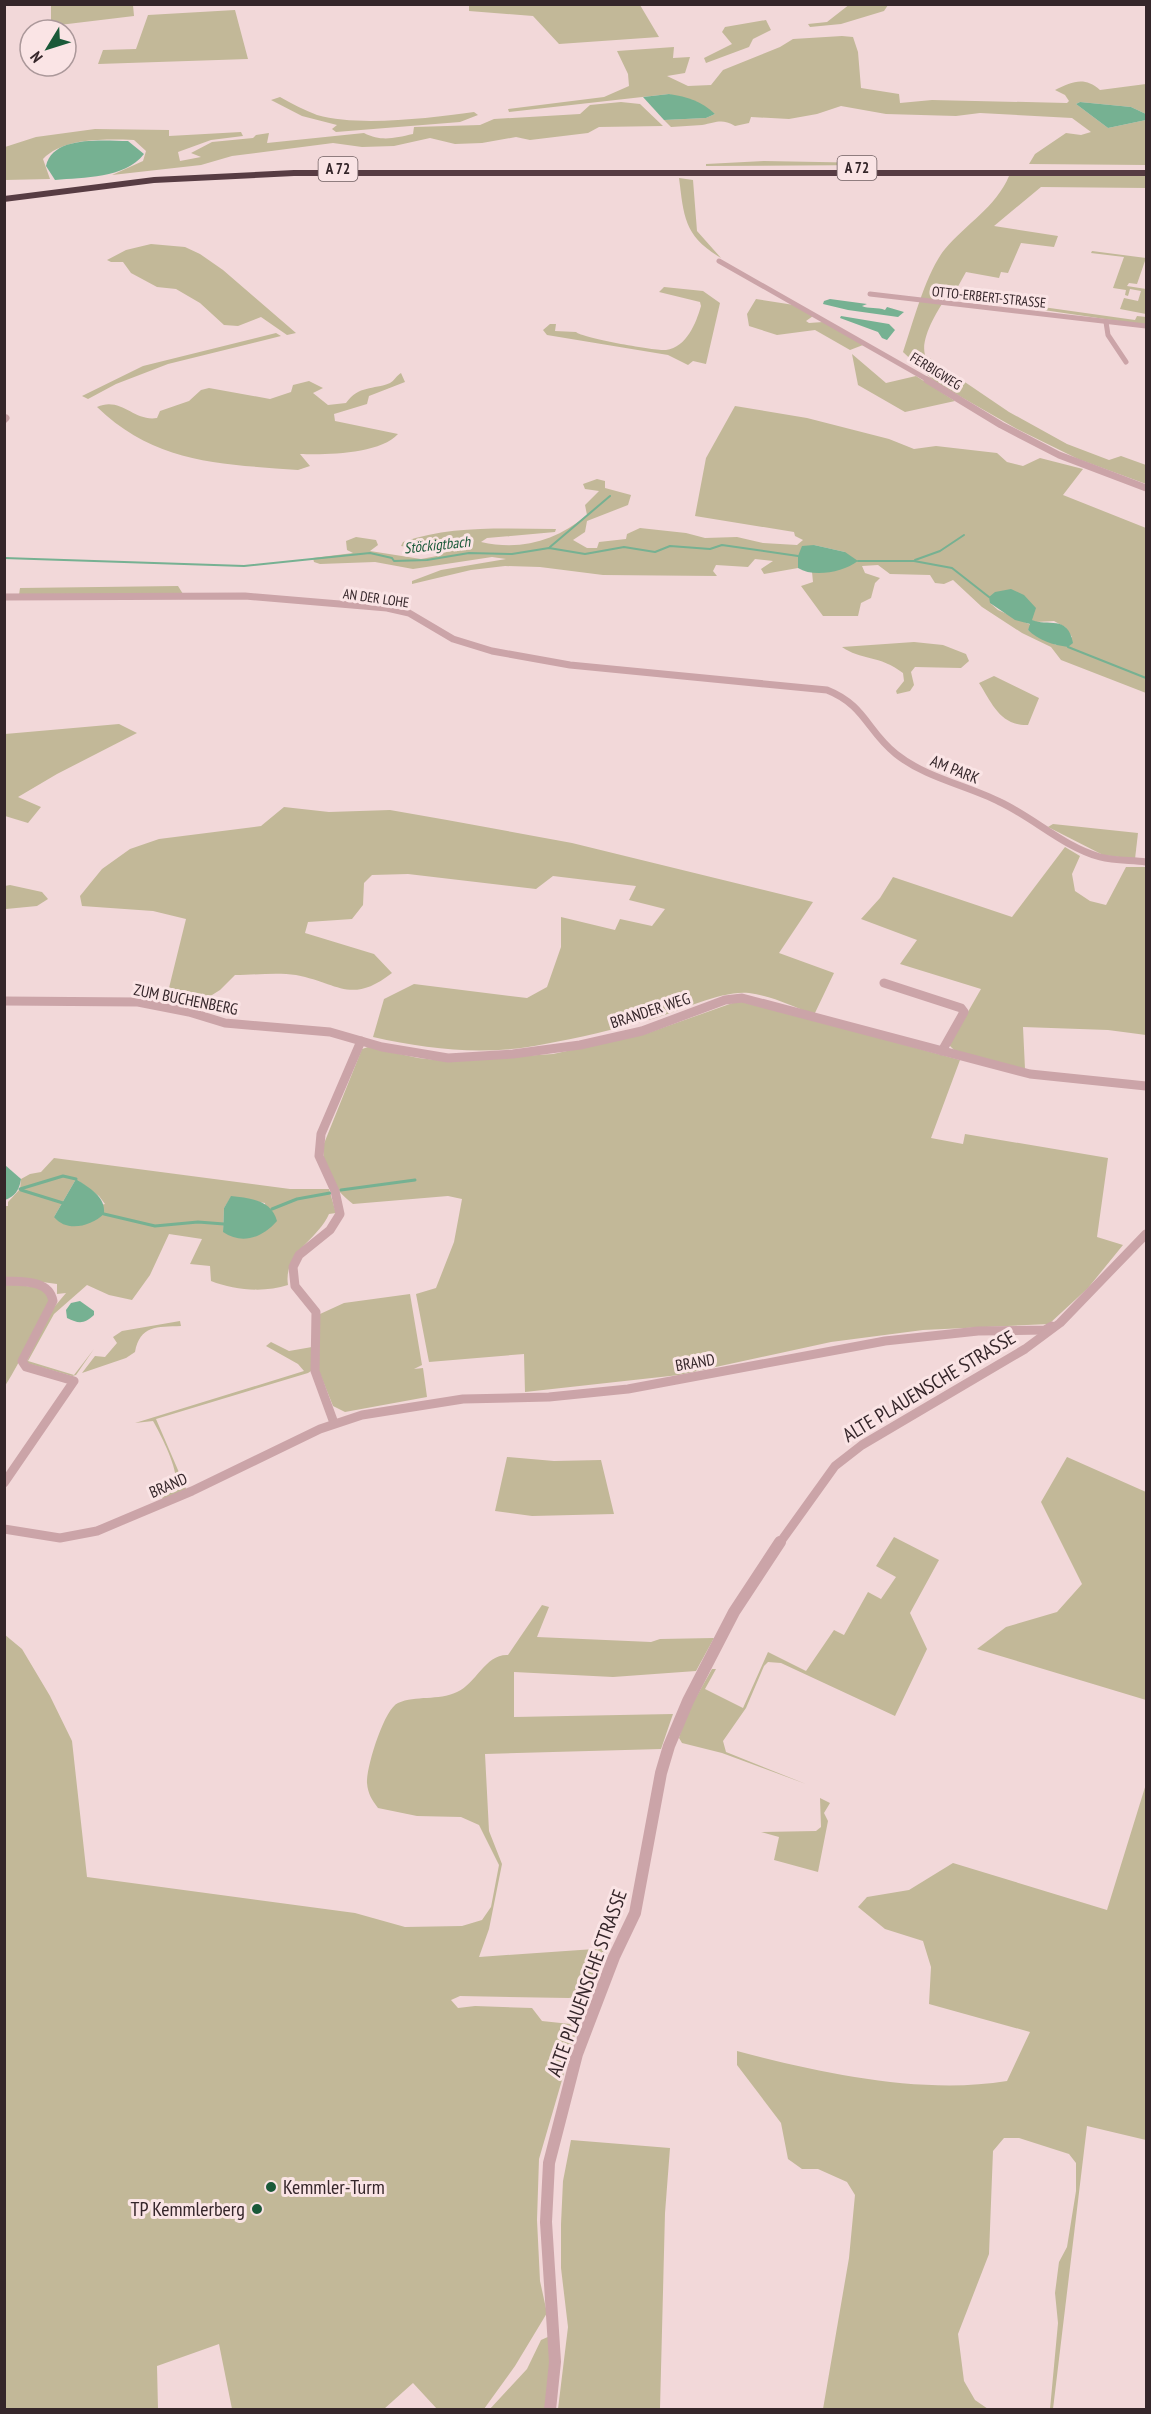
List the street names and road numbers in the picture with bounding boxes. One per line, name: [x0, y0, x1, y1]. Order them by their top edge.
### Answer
road number: A 72: [838, 156, 876, 180]
road number: A 72: [318, 157, 358, 181]
street label: OTTO-ERBERT-STRASSE: [931, 282, 1047, 312]
street label: FERBIGWEG: [907, 348, 965, 394]
street label: AN DER LOHE: [342, 584, 410, 612]
street label: AM PARK: [928, 750, 982, 788]
street label: ZUM BUCHENBERG: [132, 979, 240, 1019]
street label: BRANDER WEG: [608, 988, 692, 1032]
street label: ALTE PLAUENSCHE STRASSE: [838, 1324, 1020, 1448]
street label: BRAND: [674, 1349, 716, 1375]
street label: BRAND: [146, 1468, 190, 1502]
street label: ALTE PLAUENSCHE STRASSE: [541, 1886, 633, 2080]

